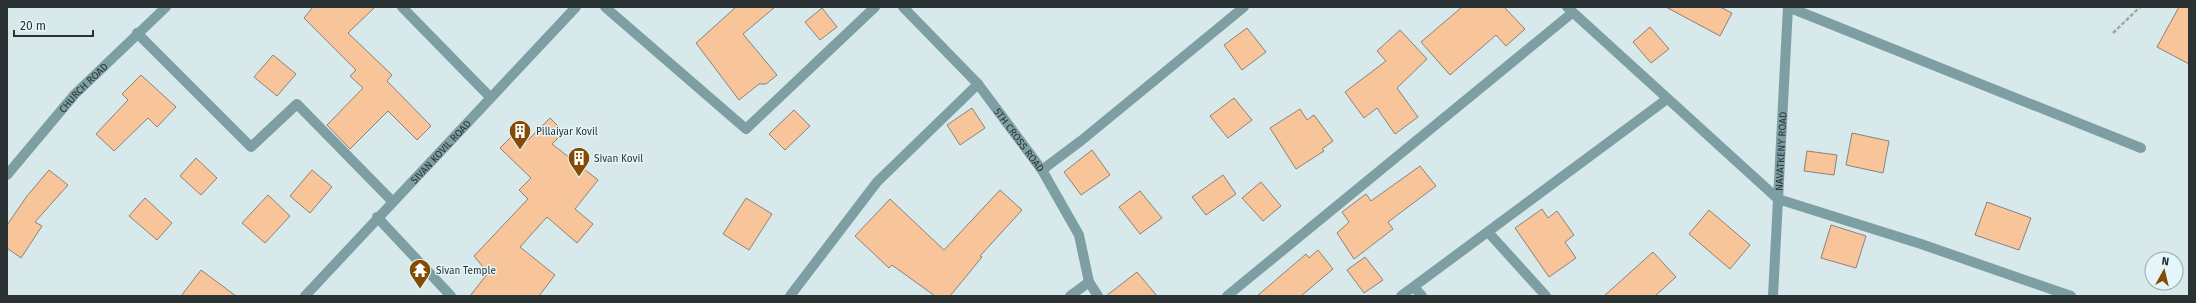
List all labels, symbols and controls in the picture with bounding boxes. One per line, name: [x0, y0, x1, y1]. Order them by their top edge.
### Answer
scale bar: [14, 12, 93, 38]
text: 20 m: [20, 19, 46, 33]
street label: CHURCH ROAD: [57, 61, 111, 116]
street label: 5TH CROSS ROAD: [991, 106, 1046, 175]
street label: NAVATKENY ROAD: [1773, 111, 1790, 191]
street label: SIVAN KOVIL ROAD: [408, 118, 474, 187]
building icon: Pillaiyar Kovil: [507, 118, 533, 151]
place label: Pillaiyar Kovil: [536, 126, 598, 138]
building icon: Sivan Kovil: [566, 145, 592, 178]
place label: Sivan Kovil: [594, 153, 643, 165]
north arrow: [2144, 251, 2184, 291]
text: N: [2161, 255, 2170, 269]
temple icon: Sivan Temple: [407, 257, 433, 290]
place label: Sivan Temple: [436, 265, 496, 277]

